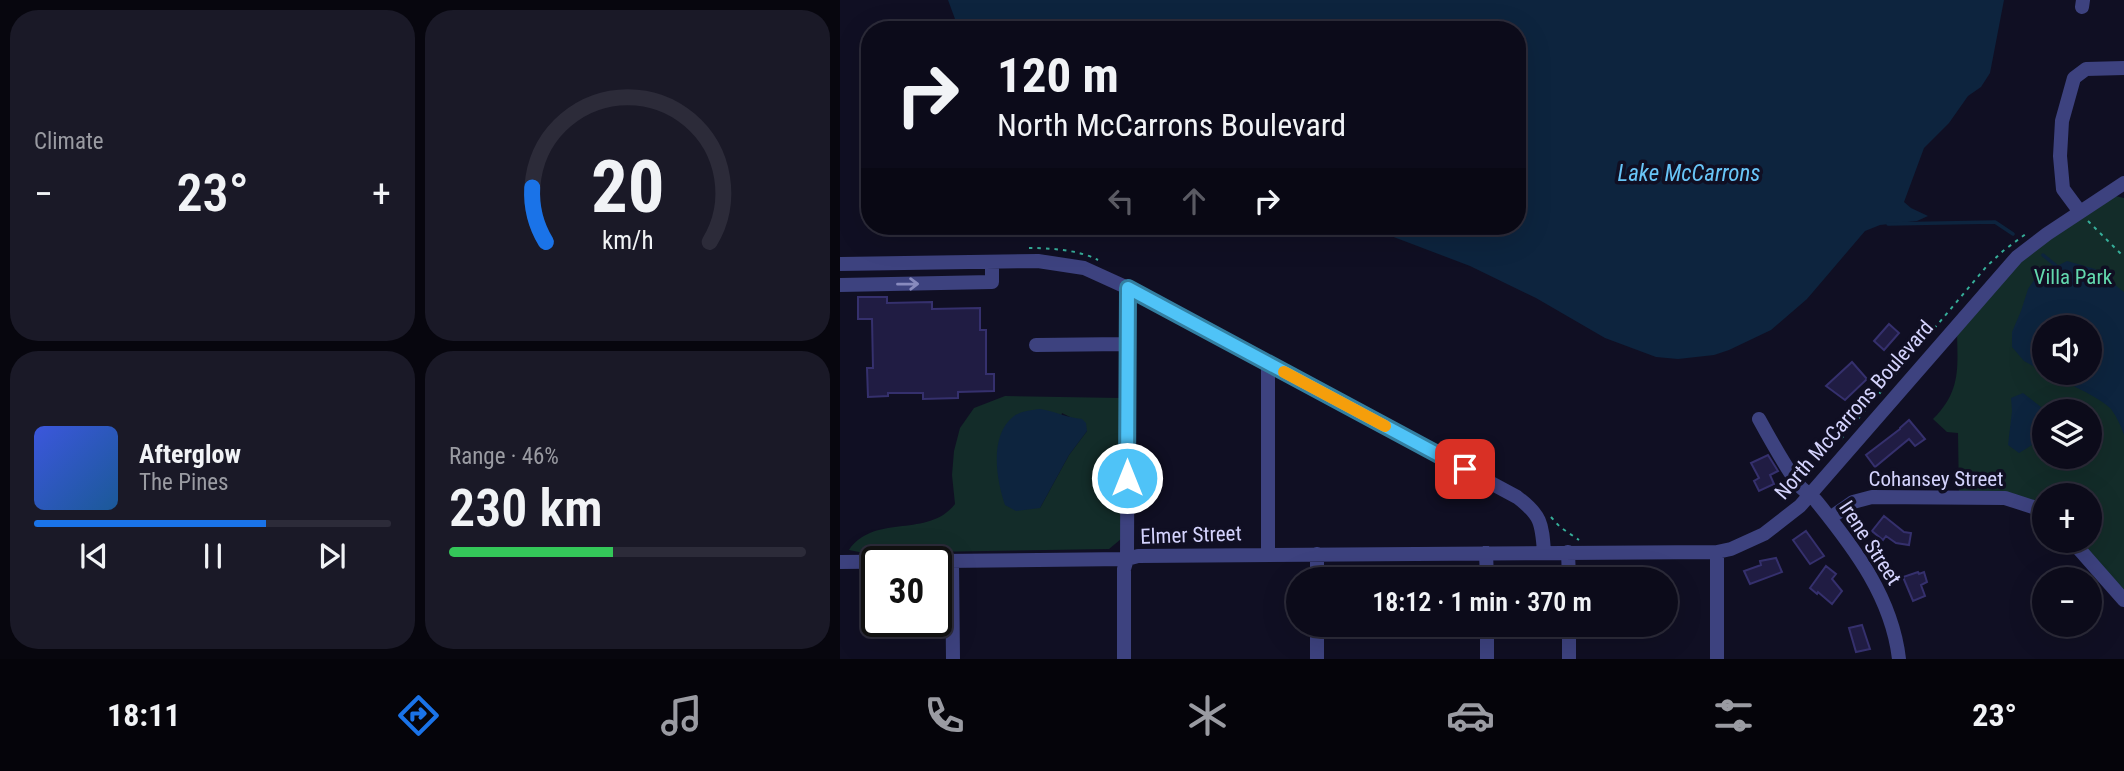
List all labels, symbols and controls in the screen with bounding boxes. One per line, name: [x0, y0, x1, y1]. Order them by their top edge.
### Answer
text: 120 m: [997, 47, 1119, 104]
icon: right: [882, 49, 973, 140]
text: North McCarrons Boulevard: [997, 106, 1346, 144]
text: Climate: [34, 128, 104, 155]
text: 20: [591, 144, 664, 230]
water label: Lake McCarrons: [1618, 160, 1760, 187]
text: 23°: [176, 163, 249, 224]
text: −: [34, 172, 53, 216]
text: +: [372, 172, 391, 216]
icon: left: [1102, 182, 1140, 220]
icon: ahead: [1175, 182, 1213, 220]
icon: right: [1248, 182, 1286, 220]
text: km/h: [602, 225, 653, 254]
park label: Villa Park: [2034, 265, 2113, 289]
one-way arrow: [896, 277, 919, 291]
map controls: [2032, 315, 2102, 637]
button: sound: [2032, 315, 2102, 385]
street label: North McCarrons Boulevard: [1770, 316, 1938, 504]
button: layers: [2032, 399, 2102, 469]
text: Afterglow: [139, 439, 241, 469]
pin: [1435, 439, 1495, 499]
position arrow: [1090, 441, 1164, 515]
text: Range · 46%: [449, 443, 559, 470]
icon: arrive: [1446, 450, 1484, 488]
street label: Cohansey Street: [1869, 467, 2003, 491]
text: The Pines: [139, 469, 229, 496]
text: 230 km: [449, 478, 603, 539]
button: +: [2032, 483, 2102, 553]
street label: Irene Street: [1834, 496, 1906, 590]
street label: Elmer Street: [1140, 521, 1242, 549]
icon: previous: [75, 537, 113, 575]
icon: pause: [194, 537, 232, 575]
icon: next: [313, 537, 351, 575]
speed limit sign: 30: [861, 546, 952, 637]
button: −: [2032, 567, 2102, 637]
text: 18:12 · 1 min · 370 m: [1372, 587, 1592, 617]
icon: directions: [394, 691, 443, 740]
icon: music: [657, 691, 706, 740]
icon: phone: [920, 691, 969, 740]
icon: climate: [1183, 691, 1232, 740]
icon: car: [1446, 691, 1495, 740]
icon: filters: [1709, 691, 1758, 740]
text: 18:11: [107, 696, 180, 734]
text: 23°: [1972, 696, 2017, 734]

